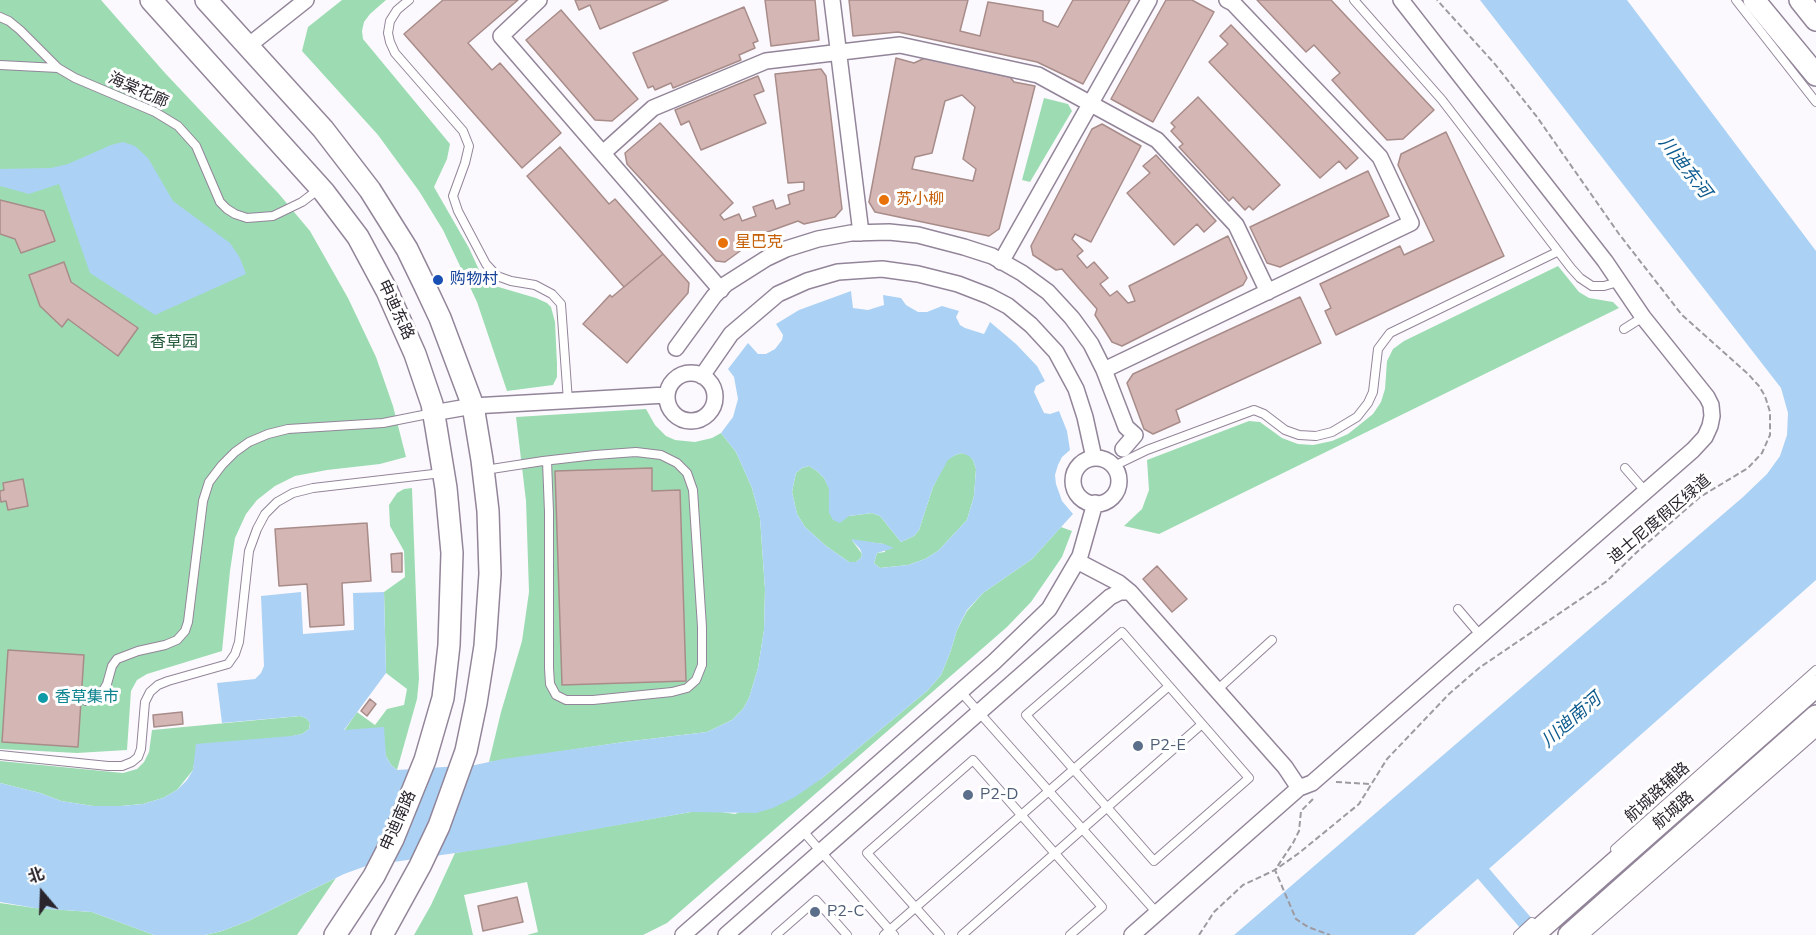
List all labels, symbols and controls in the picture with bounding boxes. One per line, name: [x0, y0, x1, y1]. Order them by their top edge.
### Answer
street label: 海棠花廊: [105, 69, 171, 113]
water label: 川迪东河: [1653, 133, 1715, 203]
place label: 苏小柳: [896, 190, 944, 210]
marker: 苏小柳: [877, 193, 891, 207]
place label: 星巴克: [735, 233, 783, 253]
marker: 星巴克: [716, 236, 730, 250]
place label: 购物村: [450, 270, 498, 290]
marker: 购物村: [431, 273, 445, 287]
street label: 申迪东路: [373, 277, 417, 343]
park label: 香草园: [150, 333, 198, 353]
street label: 迪士尼度假区绿道: [1605, 472, 1715, 568]
place label: 香草集市: [55, 688, 119, 708]
water label: 川迪南河: [1538, 689, 1606, 753]
marker: 香草集市: [36, 691, 50, 705]
place label: P2-E: [1150, 736, 1186, 756]
marker: P2-E: [1131, 739, 1145, 753]
street label: 航城路辅路: [1622, 759, 1694, 827]
place label: P2-D: [980, 785, 1018, 805]
street label: 申迪南路: [377, 788, 421, 854]
marker: P2-D: [961, 788, 975, 802]
street label: 航城路: [1650, 788, 1698, 834]
north arrow: [12, 863, 72, 923]
text: 北: [25, 863, 47, 889]
place label: P2-C: [827, 902, 864, 922]
marker: P2-C: [808, 905, 822, 919]

